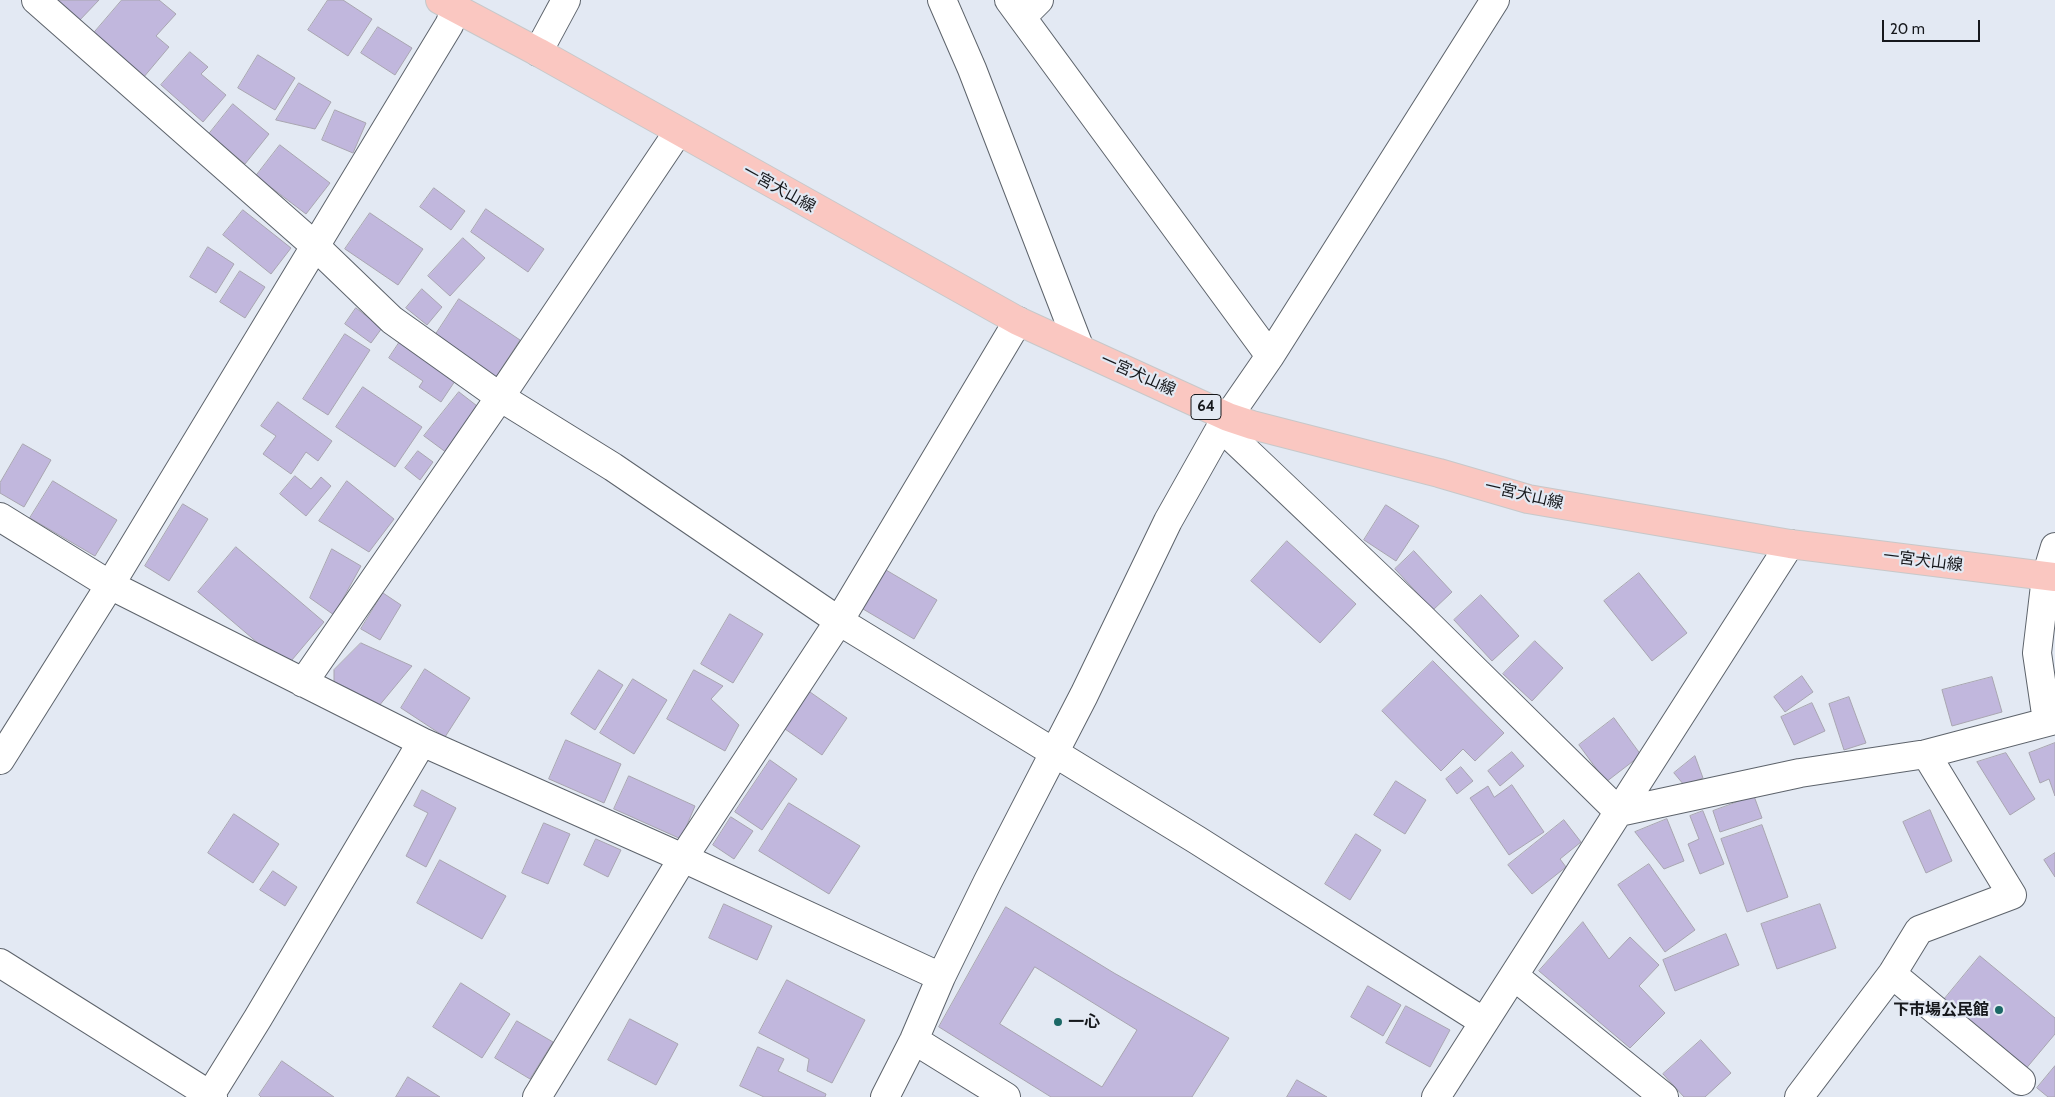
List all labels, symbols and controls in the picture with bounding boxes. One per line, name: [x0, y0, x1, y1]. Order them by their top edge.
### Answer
scale bar: [1885, 10, 1982, 42]
text: 20 m: [1890, 20, 1925, 38]
street label: 一宮犬山線: [739, 161, 819, 217]
street label: 一宮犬山線: [1098, 350, 1178, 400]
road number: 64: [1191, 394, 1221, 420]
street label: 一宮犬山線: [1483, 477, 1565, 513]
street label: 一宮犬山線: [1882, 547, 1964, 575]
place label: 下市場公民館: [1893, 1000, 1989, 1020]
marker: 下市場公民館: [1993, 1004, 2005, 1016]
place label: 一心: [1068, 1012, 1100, 1032]
marker: 一心: [1052, 1016, 1064, 1028]

